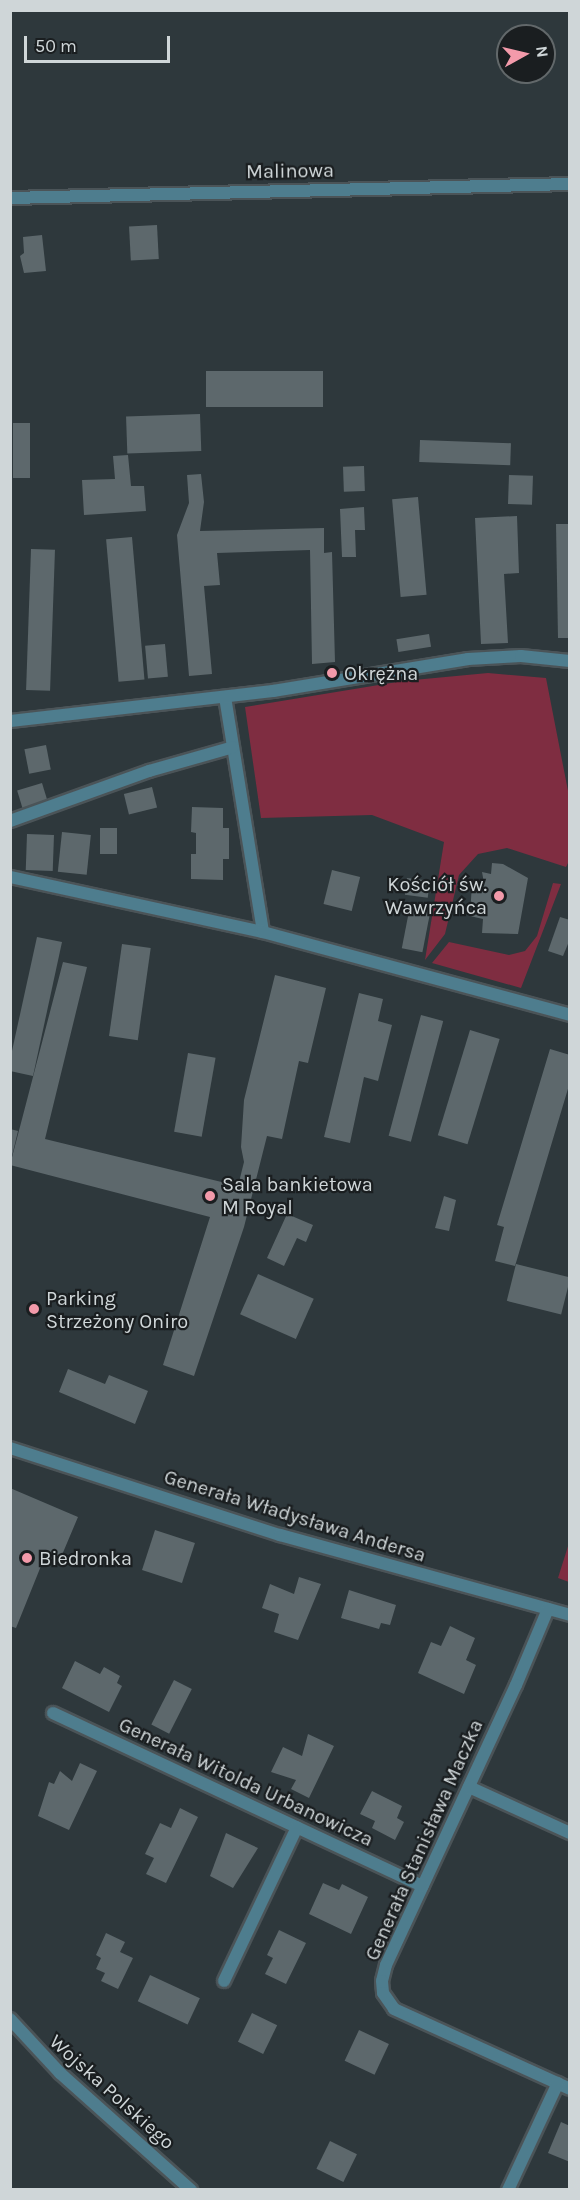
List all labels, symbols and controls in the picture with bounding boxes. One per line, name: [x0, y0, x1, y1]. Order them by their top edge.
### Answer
scale bar: [27, 24, 172, 62]
north arrow: [496, 24, 556, 84]
text: 50 m: [35, 35, 77, 57]
text: N: [532, 45, 553, 59]
street label: Malinowa: [246, 158, 334, 184]
place label: Okrężna: [344, 661, 418, 685]
marker: Okrężna: [325, 666, 339, 680]
place label: Kościół św. Wawrzyńca: [385, 873, 487, 920]
marker: Kościół św. Wawrzyńca: [492, 889, 506, 903]
place label: Sala bankietowa M Royal: [222, 1172, 373, 1219]
marker: Sala bankietowa M Royal: [203, 1189, 217, 1203]
place label: Parking Strzeżony Oniro: [46, 1286, 188, 1333]
marker: Parking Strzeżony Oniro: [27, 1302, 41, 1316]
street label: Generała Władysława Andersa: [161, 1465, 429, 1567]
place label: Biedronka: [39, 1546, 132, 1570]
marker: Biedronka: [20, 1551, 34, 1565]
street label: Generała Witolda Urbanowicza: [115, 1712, 377, 1852]
street label: Generała Stanisława Maczka: [360, 1716, 488, 1964]
street label: Wojska Polskiego: [45, 2030, 179, 2154]

